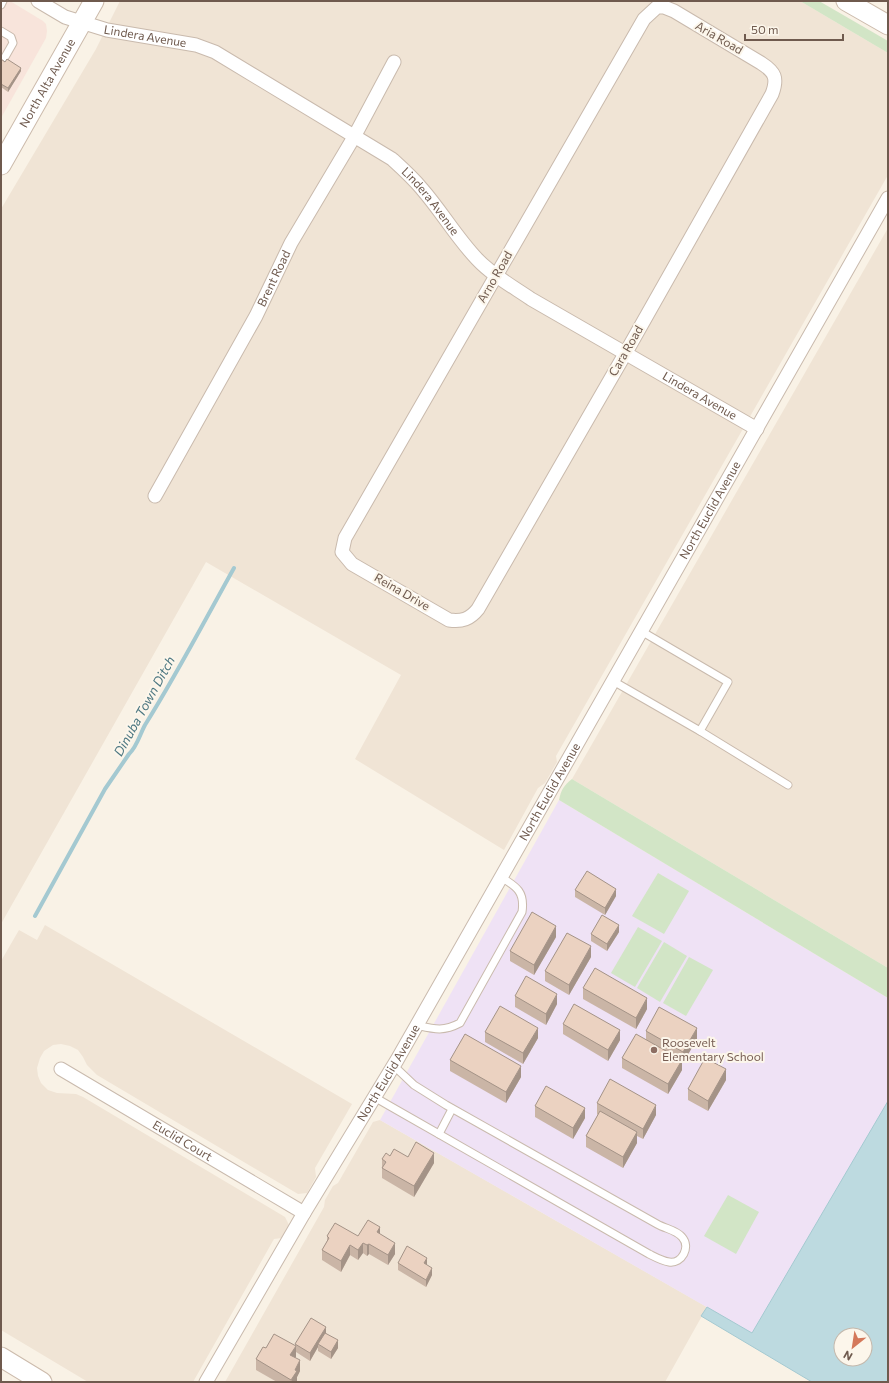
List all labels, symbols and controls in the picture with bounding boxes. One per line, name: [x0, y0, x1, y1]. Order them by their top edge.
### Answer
scale bar: [745, 16, 843, 42]
street label: Aria Road: [693, 18, 746, 56]
street label: Lindera Avenue: [103, 22, 188, 49]
text: 50 m: [751, 22, 779, 36]
street label: North Alta Avenue: [16, 36, 77, 130]
street label: Lindera Avenue: [399, 164, 463, 238]
street label: Brent Road: [254, 248, 293, 309]
street label: Arno Road: [474, 248, 515, 305]
street label: Cara Road: [605, 323, 645, 378]
street label: Lindera Avenue: [660, 368, 740, 422]
street label: North Euclid Avenue: [676, 458, 743, 561]
street label: Reina Drive: [372, 570, 433, 613]
water label: Dinuba Town Ditch: [110, 653, 178, 759]
street label: North Euclid Avenue: [515, 740, 582, 843]
street label: North Euclid Avenue: [353, 1021, 422, 1123]
place label: Roosevelt Elementary School: [662, 1035, 764, 1063]
marker: Roosevelt Elementary School: [649, 1045, 659, 1055]
street label: Euclid Court: [150, 1117, 215, 1163]
north arrow: [833, 1327, 873, 1367]
text: N: [841, 1348, 855, 1364]

